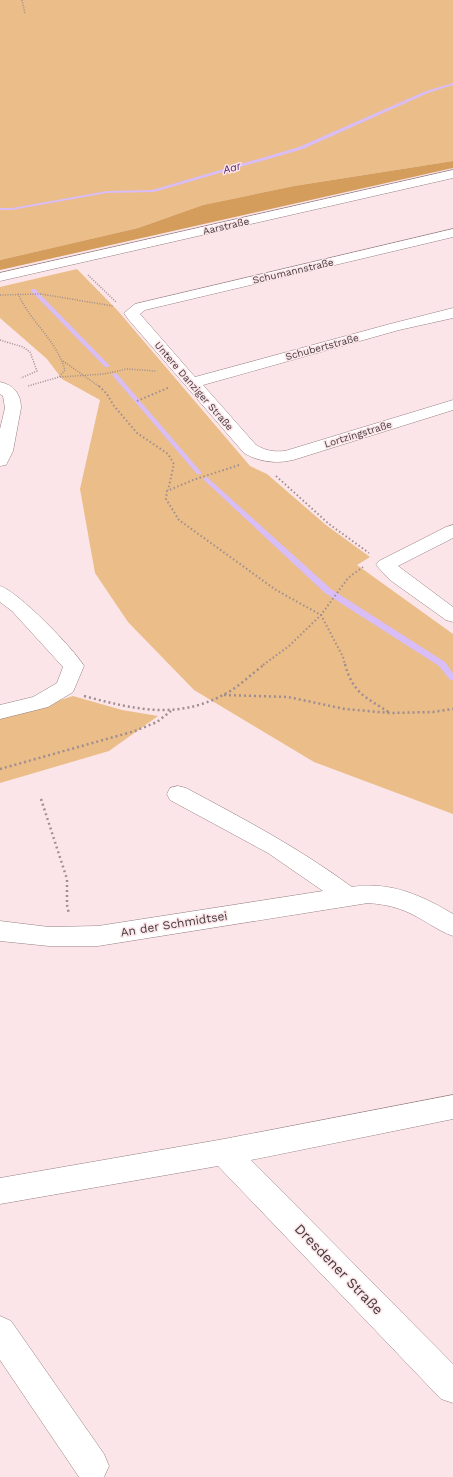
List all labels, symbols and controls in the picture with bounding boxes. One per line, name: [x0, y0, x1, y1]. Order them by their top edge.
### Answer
water label: Aar: [221, 159, 243, 177]
street label: Aarstraße: [202, 215, 250, 237]
street label: Schumannstraße: [251, 256, 335, 286]
street label: Schubertstraße: [284, 332, 360, 362]
street label: Untere Danziger Straße: [153, 339, 236, 433]
street label: Lortzingstraße: [323, 418, 393, 450]
street label: An der Schmidtsei: [120, 909, 228, 939]
street label: Dresdener Straße: [292, 1220, 386, 1318]

